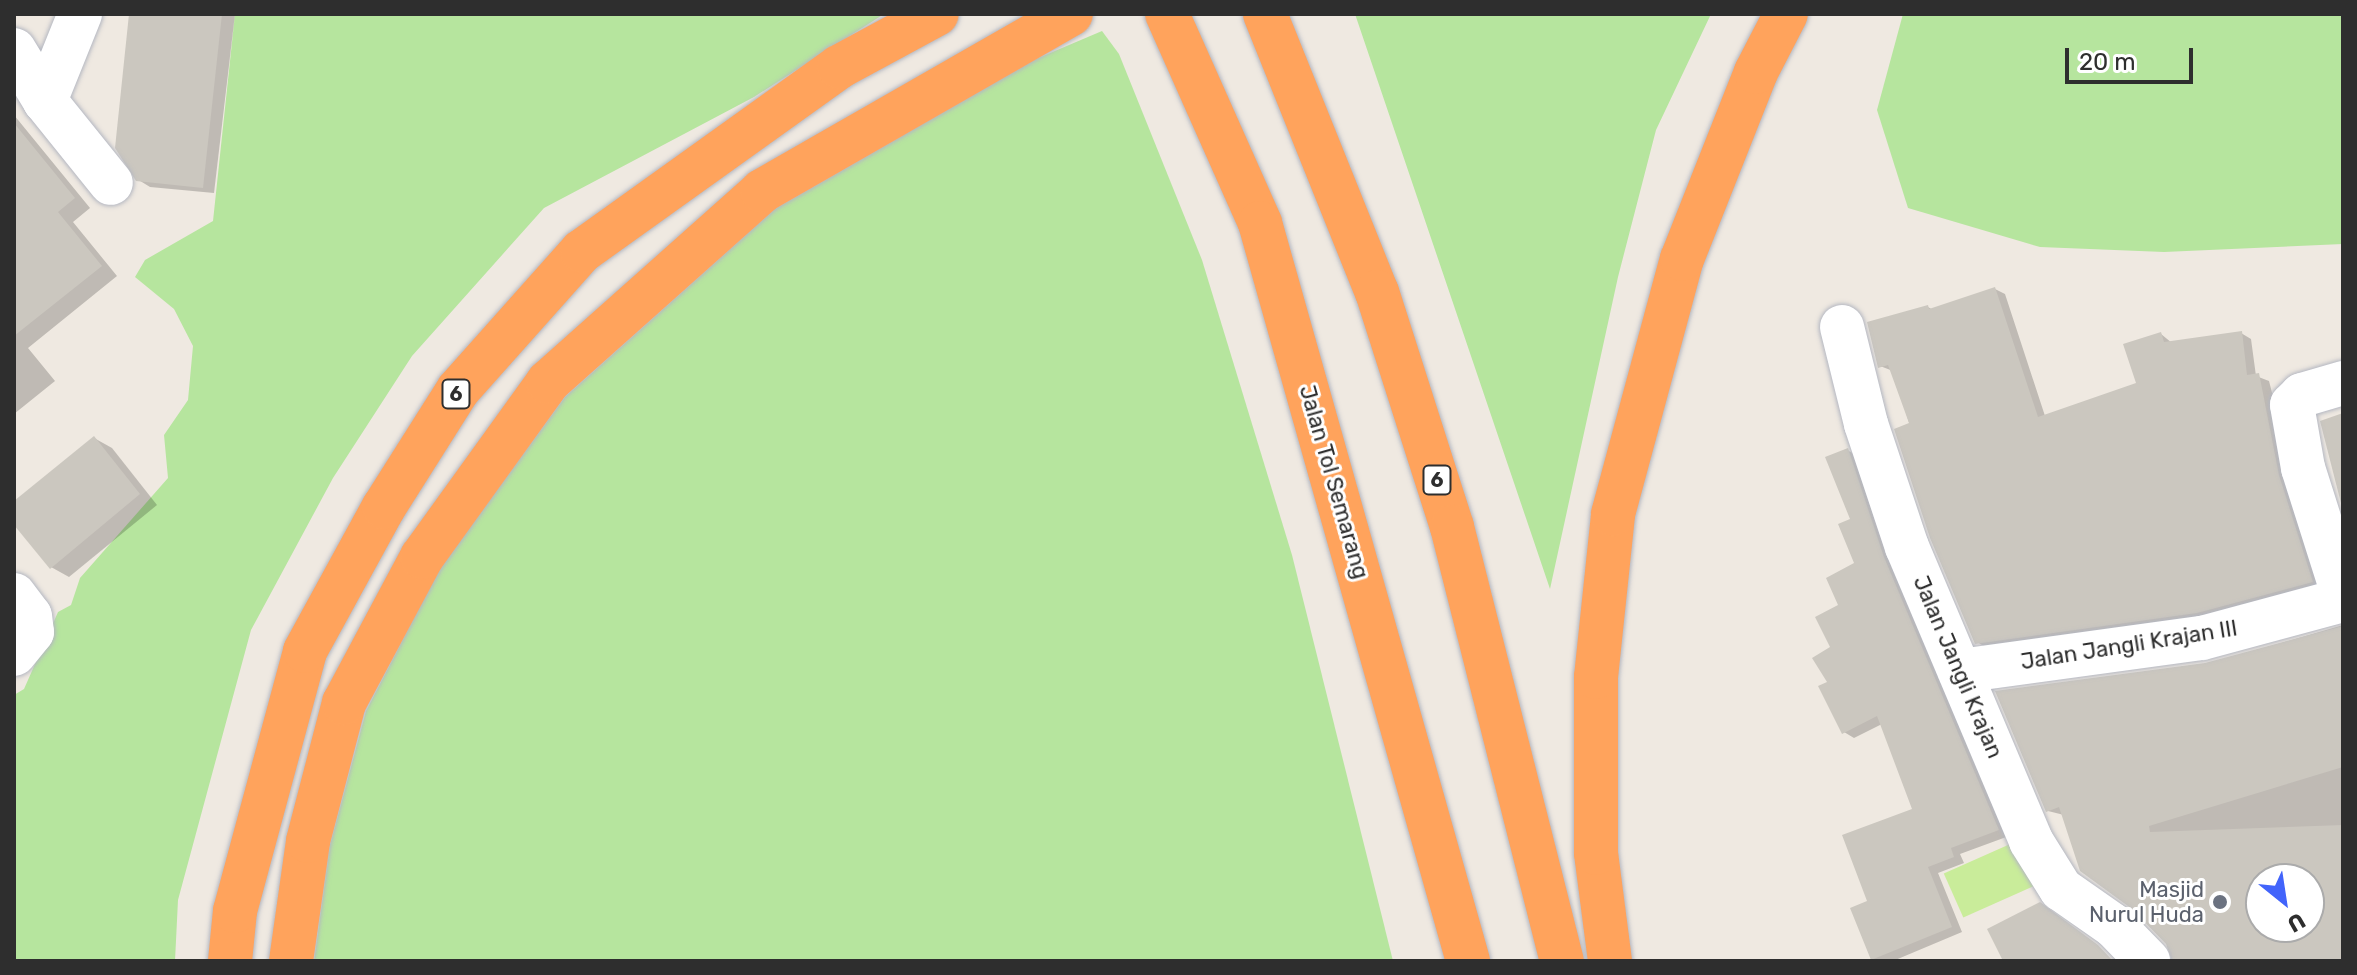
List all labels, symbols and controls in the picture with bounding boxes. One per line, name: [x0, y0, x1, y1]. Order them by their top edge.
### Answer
scale bar: [2069, 32, 2197, 82]
text: 20 m: [2079, 48, 2136, 76]
road number: 6: [440, 378, 472, 410]
street label: Jalan Tol Semarang: [1294, 382, 1374, 582]
road number: 6: [1421, 464, 1453, 496]
street label: Jalan Jangli Krajan: [1908, 572, 2008, 762]
street label: Jalan Jangli Krajan III: [2019, 615, 2239, 675]
north arrow: [2245, 863, 2325, 943]
place label: Masjid Nurul Huda: [2089, 876, 2204, 928]
marker: Masjid Nurul Huda: [2211, 893, 2229, 911]
text: U: [2283, 907, 2310, 938]

